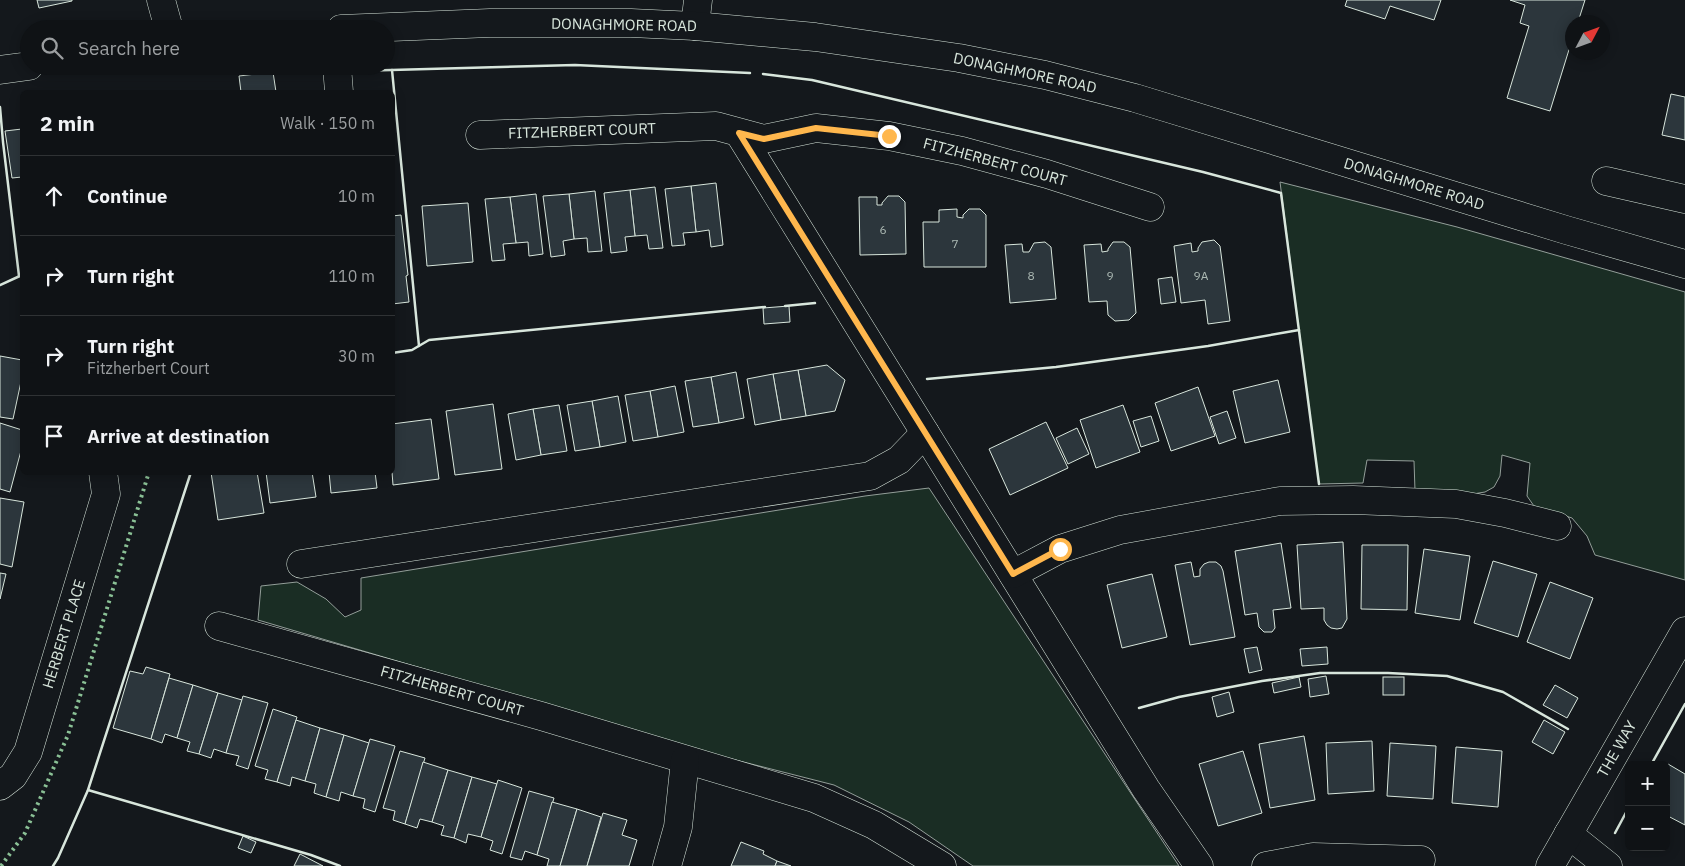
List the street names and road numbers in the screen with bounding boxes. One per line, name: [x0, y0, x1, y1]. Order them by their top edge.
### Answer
street label: DONAGHMORE ROAD: [551, 14, 697, 35]
street label: DONAGHMORE ROAD: [952, 48, 1098, 97]
street label: FITZHERBERT COURT: [508, 118, 657, 143]
street label: FITZHERBERT COURT: [921, 133, 1070, 190]
street label: DONAGHMORE ROAD: [1342, 153, 1487, 214]
street label: HERBERT PLACE: [38, 577, 89, 691]
street label: FITZHERBERT COURT: [378, 661, 526, 720]
street label: THE WAY: [1593, 717, 1640, 781]

